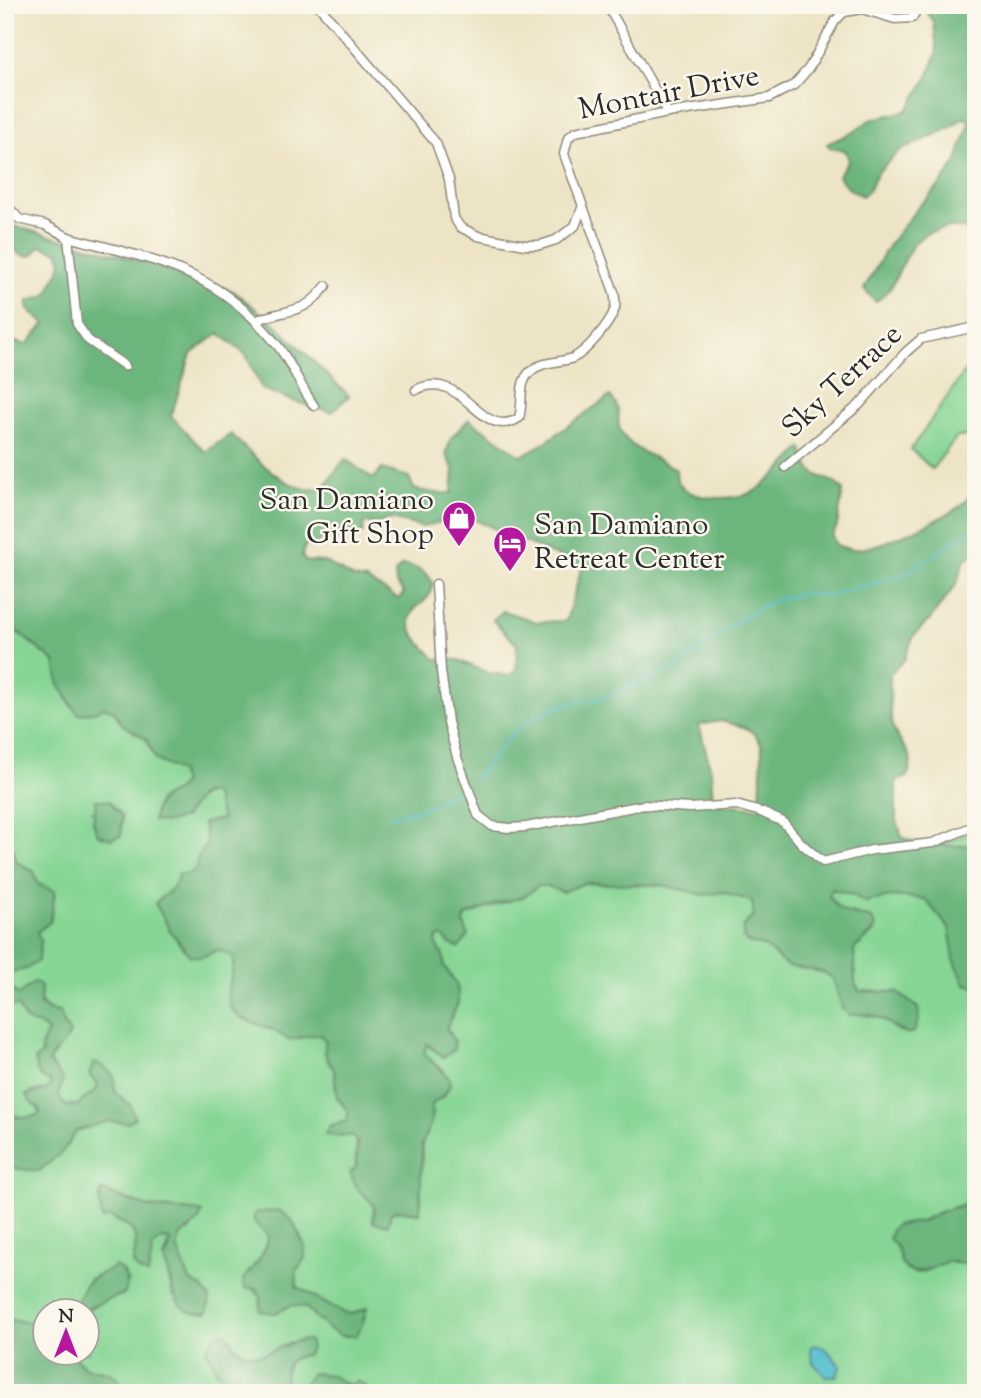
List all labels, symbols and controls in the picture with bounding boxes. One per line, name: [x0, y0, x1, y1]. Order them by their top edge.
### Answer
street label: Montair Drive: [575, 55, 763, 133]
street label: Sky Terrace: [773, 315, 913, 449]
place label: San Damiano Gift Shop: [260, 480, 434, 557]
shop icon: San Damiano Gift Shop: [440, 499, 478, 548]
place label: San Damiano Retreat Center: [534, 505, 724, 582]
hotel icon: San Damiano Retreat Center: [491, 524, 529, 573]
north arrow: [32, 1296, 102, 1366]
text: N: [58, 1304, 74, 1331]

